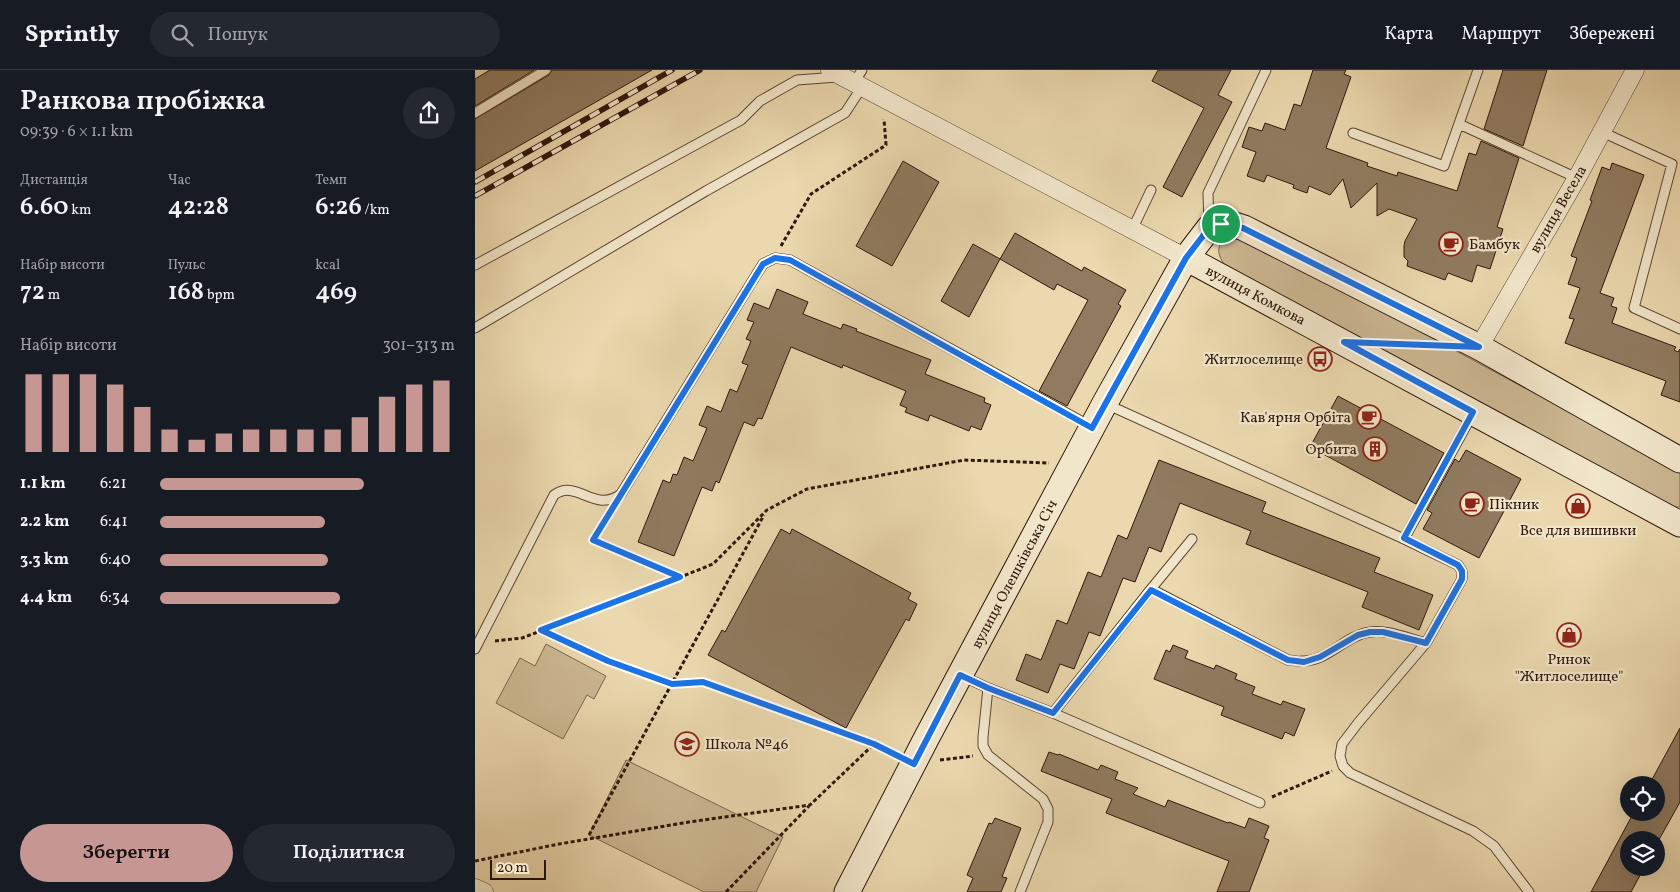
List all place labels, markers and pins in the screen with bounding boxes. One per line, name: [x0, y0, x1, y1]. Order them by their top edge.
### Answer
pin: [1200, 203, 1242, 245]
cafe icon: Бамбук: [1438, 231, 1464, 257]
place label: Бамбук: [1469, 235, 1520, 256]
bus stop icon: Житлоселище: [1307, 346, 1333, 372]
place label: Житлоселище: [1204, 350, 1303, 371]
cafe icon: Кав'ярня Орбіта: [1356, 404, 1382, 430]
place label: Кав'ярня Орбіта: [1240, 408, 1351, 429]
building icon: Орбита: [1362, 436, 1388, 462]
place label: Орбита: [1305, 440, 1357, 461]
cafe icon: Пікник: [1459, 491, 1485, 517]
shop icon: Все для вишивки: [1565, 493, 1591, 519]
place label: Пікник: [1489, 495, 1539, 516]
place label: Все для вишивки: [1520, 521, 1636, 542]
shop icon: Ринок "Житлоселище": [1556, 622, 1582, 648]
place label: Ринок "Житлоселище": [1515, 650, 1623, 688]
school or university icon: Школа №46: [674, 731, 700, 757]
place label: Школа №46: [705, 735, 788, 756]

